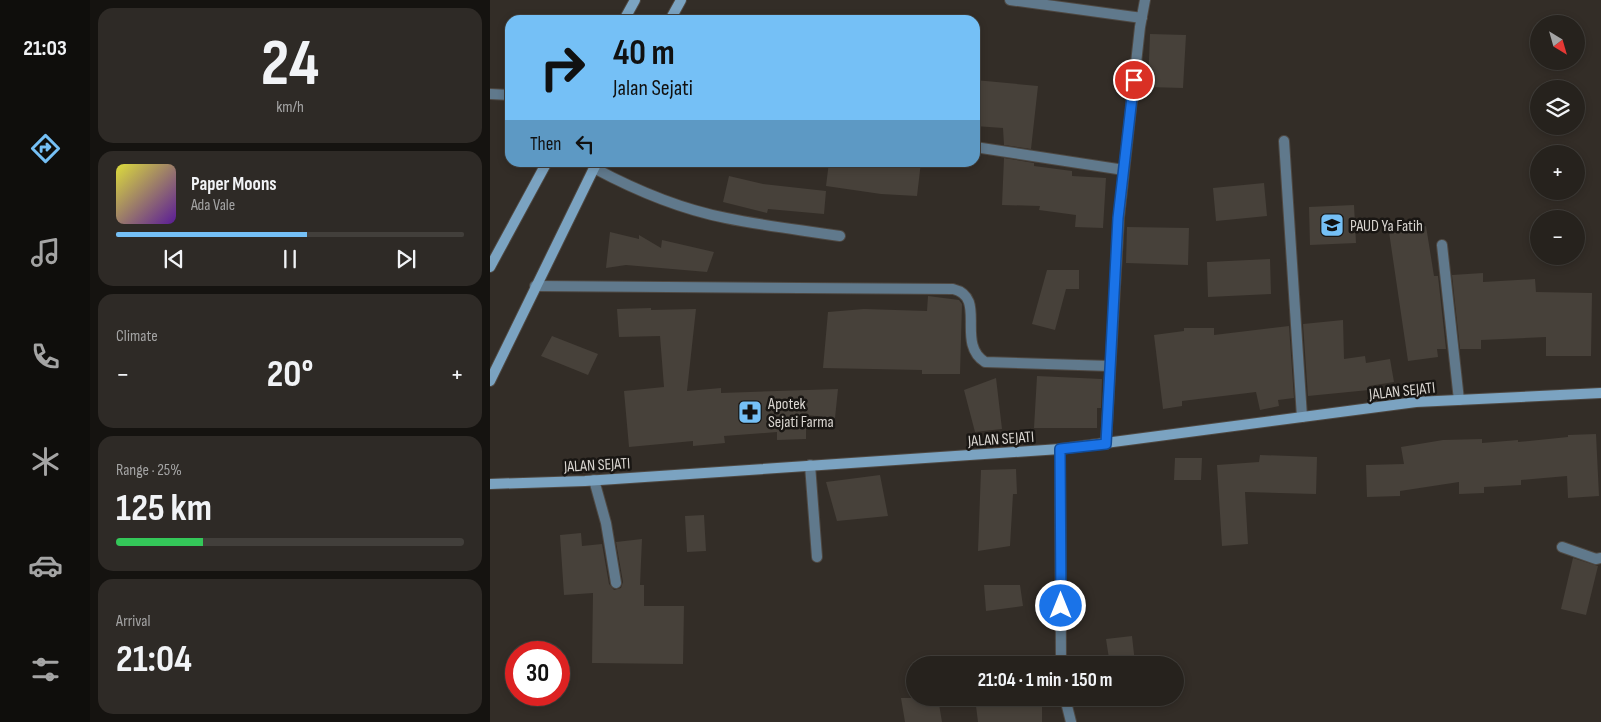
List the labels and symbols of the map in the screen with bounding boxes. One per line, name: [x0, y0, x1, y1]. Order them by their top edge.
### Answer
north arrow: [1530, 15, 1585, 70]
pin: [1113, 59, 1155, 101]
school or university icon: PAUD Ya Fatih: [1319, 212, 1345, 238]
place label: PAUD Ya Fatih: [1350, 217, 1423, 236]
street label: JALAN SEJATI: [1367, 379, 1436, 405]
place label: Apotek Sejati Farma: [767, 395, 834, 432]
pharmacy icon: Apotek Sejati Farma: [737, 399, 763, 425]
street label: JALAN SEJATI: [966, 428, 1035, 451]
street label: JALAN SEJATI: [562, 454, 631, 477]
position arrow: [1034, 579, 1086, 631]
speed limit sign: 30: [505, 641, 570, 706]

